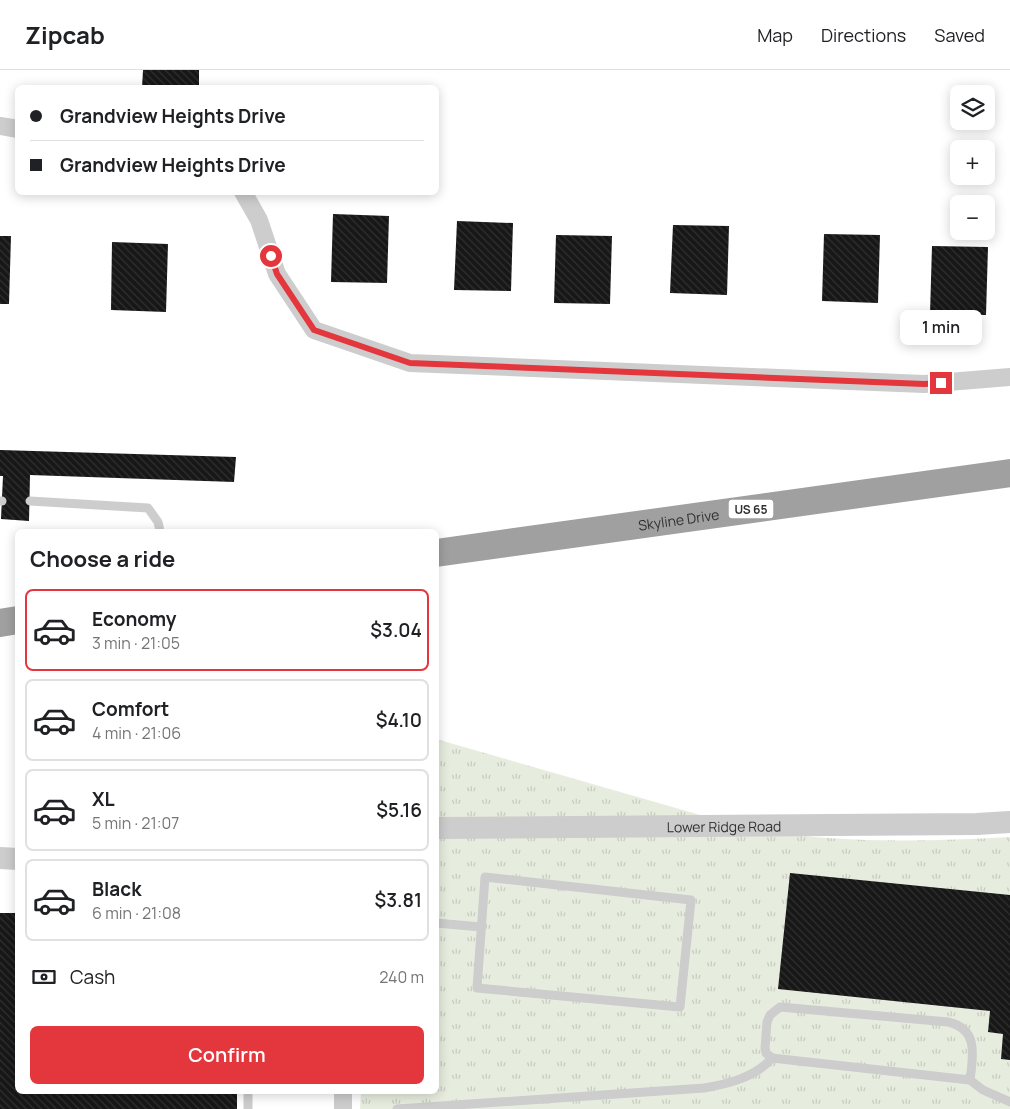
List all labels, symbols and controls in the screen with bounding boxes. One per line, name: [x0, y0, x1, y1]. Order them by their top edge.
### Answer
text: Zipcab: [25, 18, 105, 51]
text: Map: [757, 23, 793, 47]
text: Directions: [821, 23, 906, 47]
text: Saved: [934, 23, 985, 47]
map controls: [950, 85, 995, 240]
button: layers: [950, 85, 995, 130]
text: Grandview Heights Drive: [60, 103, 286, 129]
button: +: [950, 140, 995, 185]
text: Grandview Heights Drive: [60, 152, 286, 178]
button: −: [950, 195, 995, 240]
route start: [260, 245, 282, 267]
callout: 1 min: [900, 310, 982, 346]
text: 1 min: [922, 316, 960, 338]
route end: [930, 372, 952, 394]
road number: US 65: [728, 499, 774, 518]
street label: Skyline Drive: [637, 504, 720, 534]
text: Choose a ride: [30, 544, 175, 574]
text: Economy: [92, 606, 176, 632]
icon: car: [32, 608, 77, 653]
text: $3.04: [370, 617, 422, 643]
text: 3 min · 21:05: [92, 632, 180, 654]
text: Comfort: [92, 696, 169, 722]
icon: car: [32, 698, 77, 743]
text: $4.10: [376, 707, 422, 733]
text: 4 min · 21:06: [92, 722, 181, 744]
text: XL: [92, 786, 115, 812]
icon: car: [32, 788, 77, 833]
text: $5.16: [376, 797, 422, 823]
text: 5 min · 21:07: [92, 812, 179, 834]
street label: Lower Ridge Road: [667, 816, 781, 836]
text: Black: [92, 876, 141, 902]
icon: car: [32, 878, 77, 923]
text: $3.81: [375, 887, 422, 913]
text: 6 min · 21:08: [92, 902, 181, 924]
icon: cash: [30, 963, 58, 991]
text: Cash: [70, 964, 115, 990]
text: 240 m: [379, 966, 424, 988]
button: Confirm: [30, 1026, 424, 1084]

